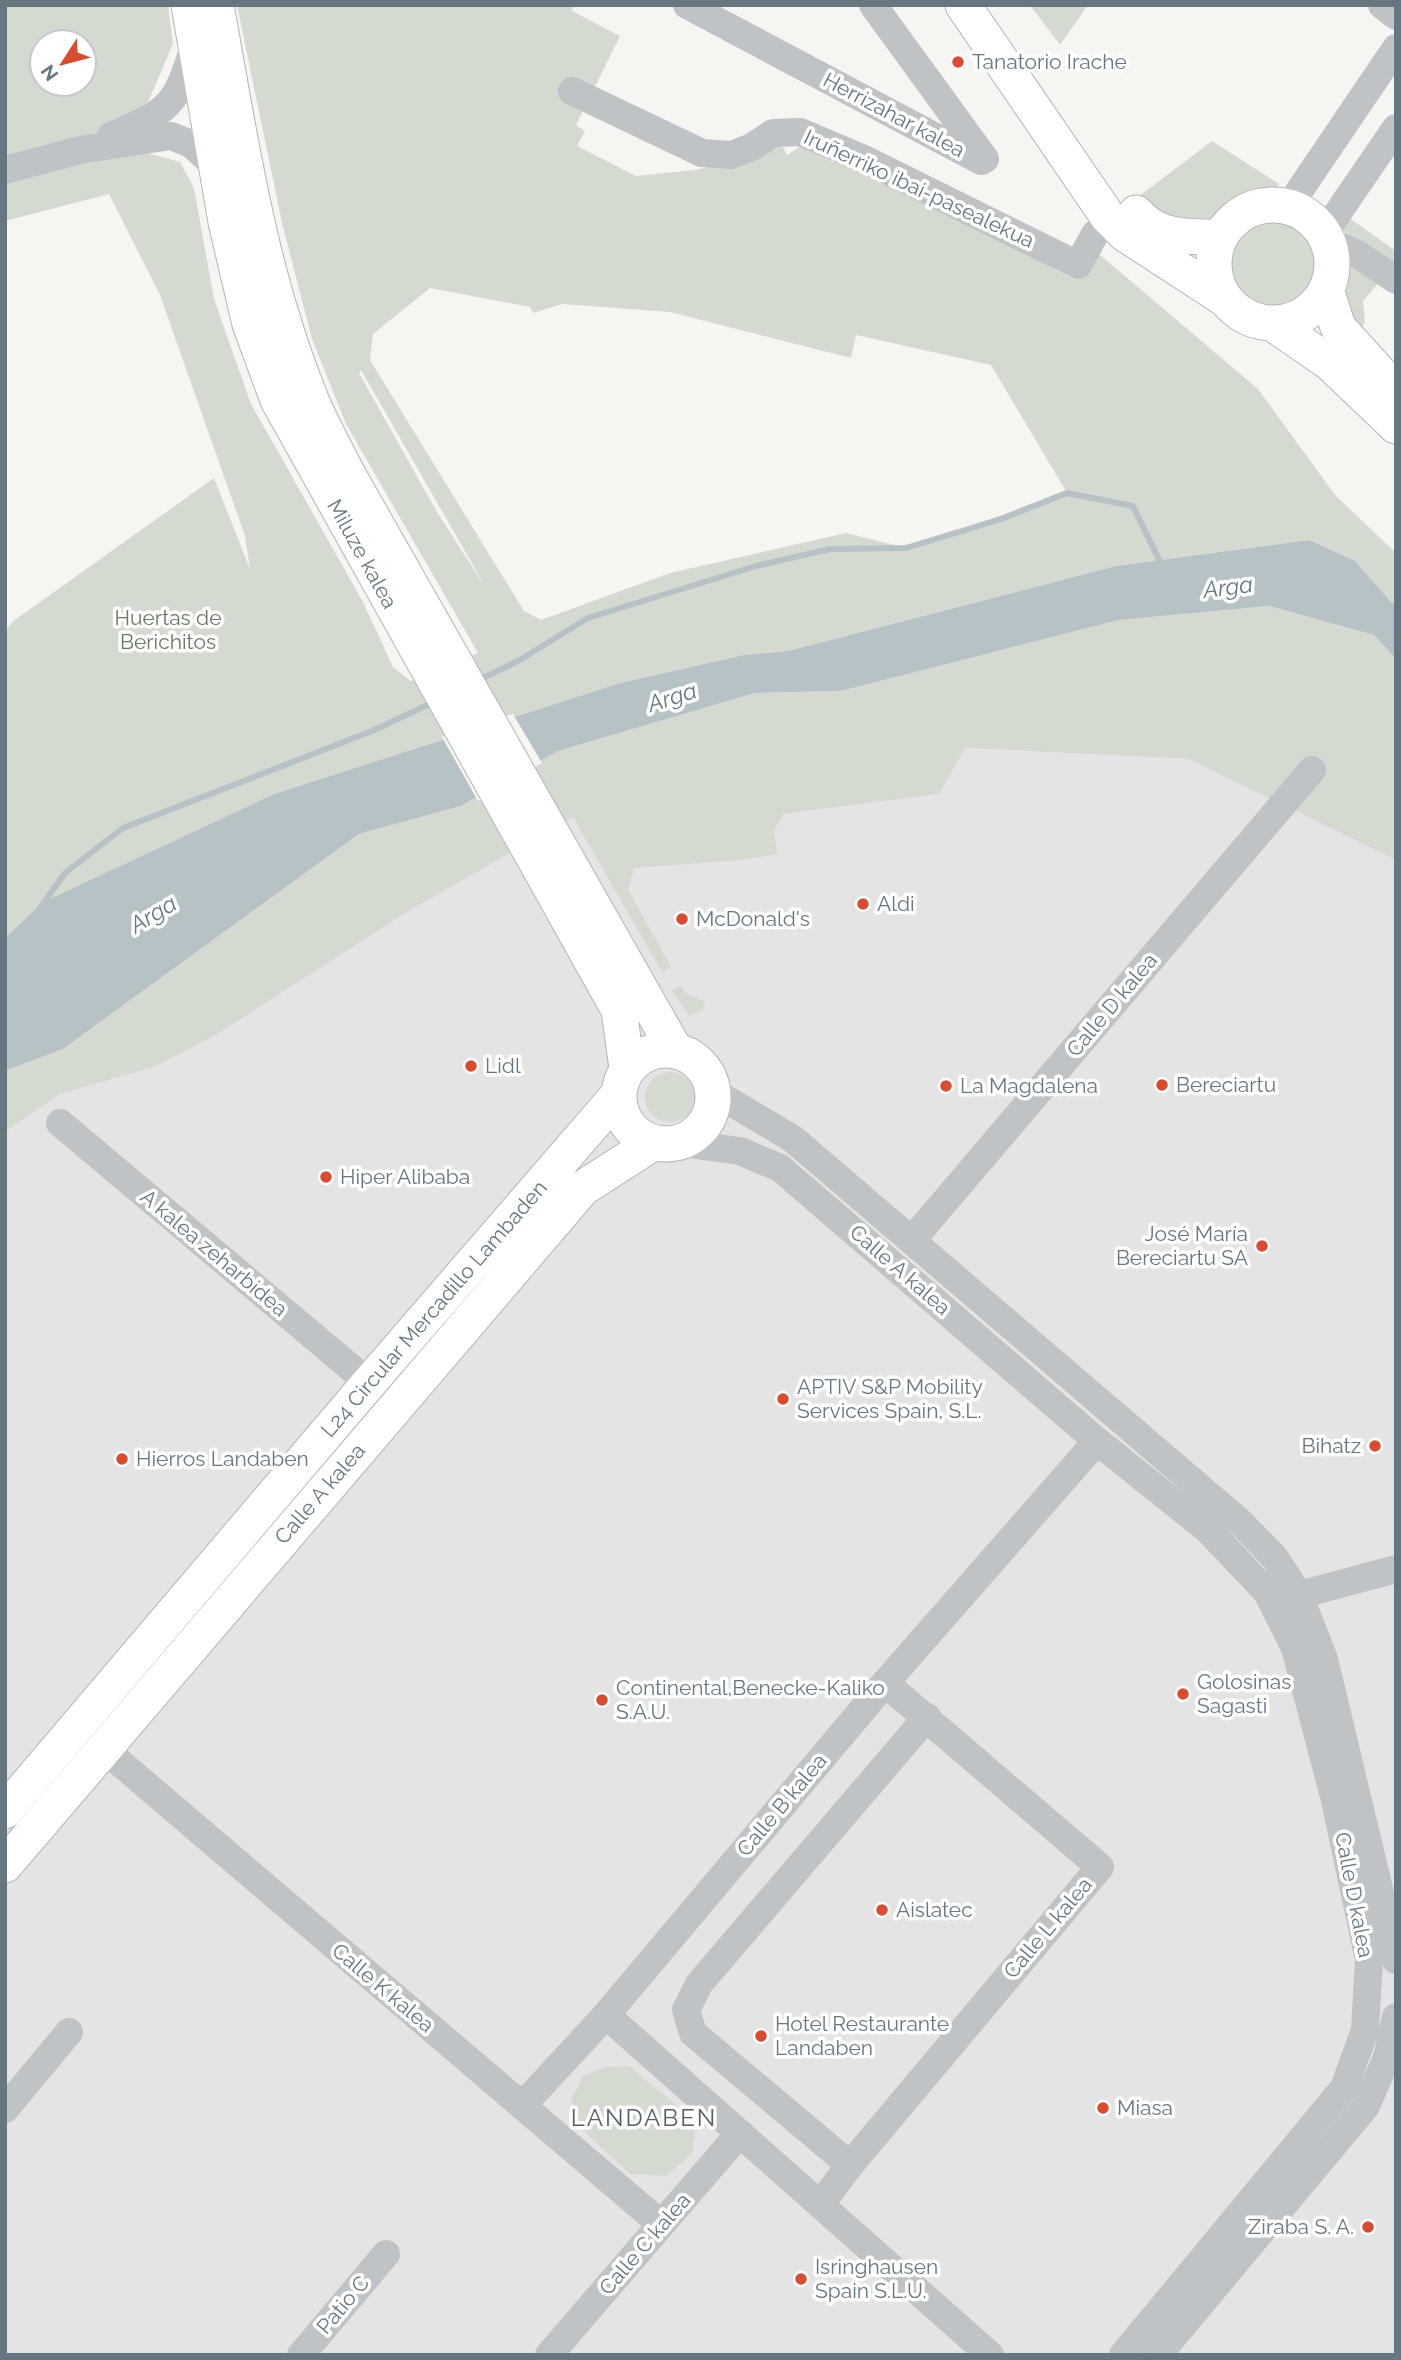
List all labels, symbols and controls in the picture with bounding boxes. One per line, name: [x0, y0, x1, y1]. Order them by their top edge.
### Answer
north arrow: [28, 28, 98, 98]
place label: Tanatorio Irache: [972, 49, 1127, 74]
marker: Tanatorio Irache: [950, 54, 966, 70]
text: N: [36, 61, 62, 85]
street label: Herrizahar kalea: [819, 67, 969, 162]
street label: Iruñerriko ibai-pasealekua: [800, 124, 1038, 253]
street label: Miluze kalea: [322, 495, 403, 613]
water label: Arga: [1200, 570, 1255, 603]
park label: Huertas de Berichitos: [114, 605, 222, 654]
water label: Arga: [642, 676, 700, 718]
water label: Arga: [123, 889, 181, 939]
place label: Aldi: [877, 891, 915, 916]
marker: Aldi: [855, 896, 871, 912]
place label: McDonald's: [696, 906, 810, 931]
marker: McDonald's: [674, 911, 690, 927]
street label: Calle D kalea: [1061, 948, 1162, 1061]
place label: Lidl: [485, 1053, 521, 1078]
marker: Lidl: [463, 1058, 479, 1074]
place label: Bereciartu: [1176, 1072, 1276, 1097]
place label: La Magdalena: [960, 1073, 1098, 1098]
marker: Bereciartu: [1154, 1077, 1170, 1093]
marker: La Magdalena: [938, 1078, 954, 1094]
place label: Hiper Alibaba: [340, 1164, 470, 1189]
marker: Hiper Alibaba: [318, 1169, 334, 1185]
street label: L24 Circular Mercadillo Lambaden: [315, 1175, 552, 1442]
street label: A kalea zeharbidea: [136, 1184, 293, 1321]
street label: Calle A kalea: [845, 1219, 956, 1320]
place label: José María Bereciartu SA: [1116, 1221, 1248, 1270]
marker: José María Bereciartu SA: [1254, 1238, 1270, 1254]
place label: APTIV S&P Mobility Services Spain, S.L.: [797, 1374, 983, 1423]
marker: APTIV S&P Mobility Services Spain, S.L.: [775, 1391, 791, 1407]
place label: Bihatz: [1301, 1433, 1361, 1458]
street label: Calle A kalea: [269, 1438, 370, 1549]
marker: Bihatz: [1367, 1438, 1383, 1454]
place label: Hierros Landaben: [136, 1446, 309, 1471]
marker: Hierros Landaben: [114, 1451, 130, 1467]
place label: Golosinas Sagasti: [1197, 1669, 1291, 1718]
place label: Continental,Benecke-Kaliko S.A.U.: [616, 1675, 885, 1724]
marker: Golosinas Sagasti: [1175, 1686, 1191, 1702]
marker: Continental,Benecke-Kaliko S.A.U.: [594, 1692, 610, 1708]
street label: Calle B kalea: [731, 1748, 832, 1861]
street label: Calle D kalea: [1330, 1830, 1379, 1960]
street label: Calle L kalea: [998, 1872, 1097, 1983]
place label: Aislatec: [896, 1897, 973, 1922]
marker: Aislatec: [874, 1902, 890, 1918]
street label: Calle K kalea: [327, 1938, 439, 2038]
place label: Hotel Restaurante Landaben: [775, 2011, 949, 2060]
marker: Hotel Restaurante Landaben: [753, 2028, 769, 2044]
place label: Miasa: [1117, 2095, 1173, 2120]
marker: Miasa: [1095, 2100, 1111, 2116]
district label: LANDABEN: [571, 2103, 717, 2132]
street label: Calle C kalea: [594, 2188, 696, 2300]
place label: Ziraba S. A.: [1248, 2214, 1354, 2239]
marker: Ziraba S. A.: [1360, 2219, 1376, 2235]
place label: Isringhausen Spain S.L.U.: [815, 2254, 938, 2303]
street label: Patio C: [311, 2271, 374, 2339]
marker: Isringhausen Spain S.L.U.: [793, 2271, 809, 2287]

